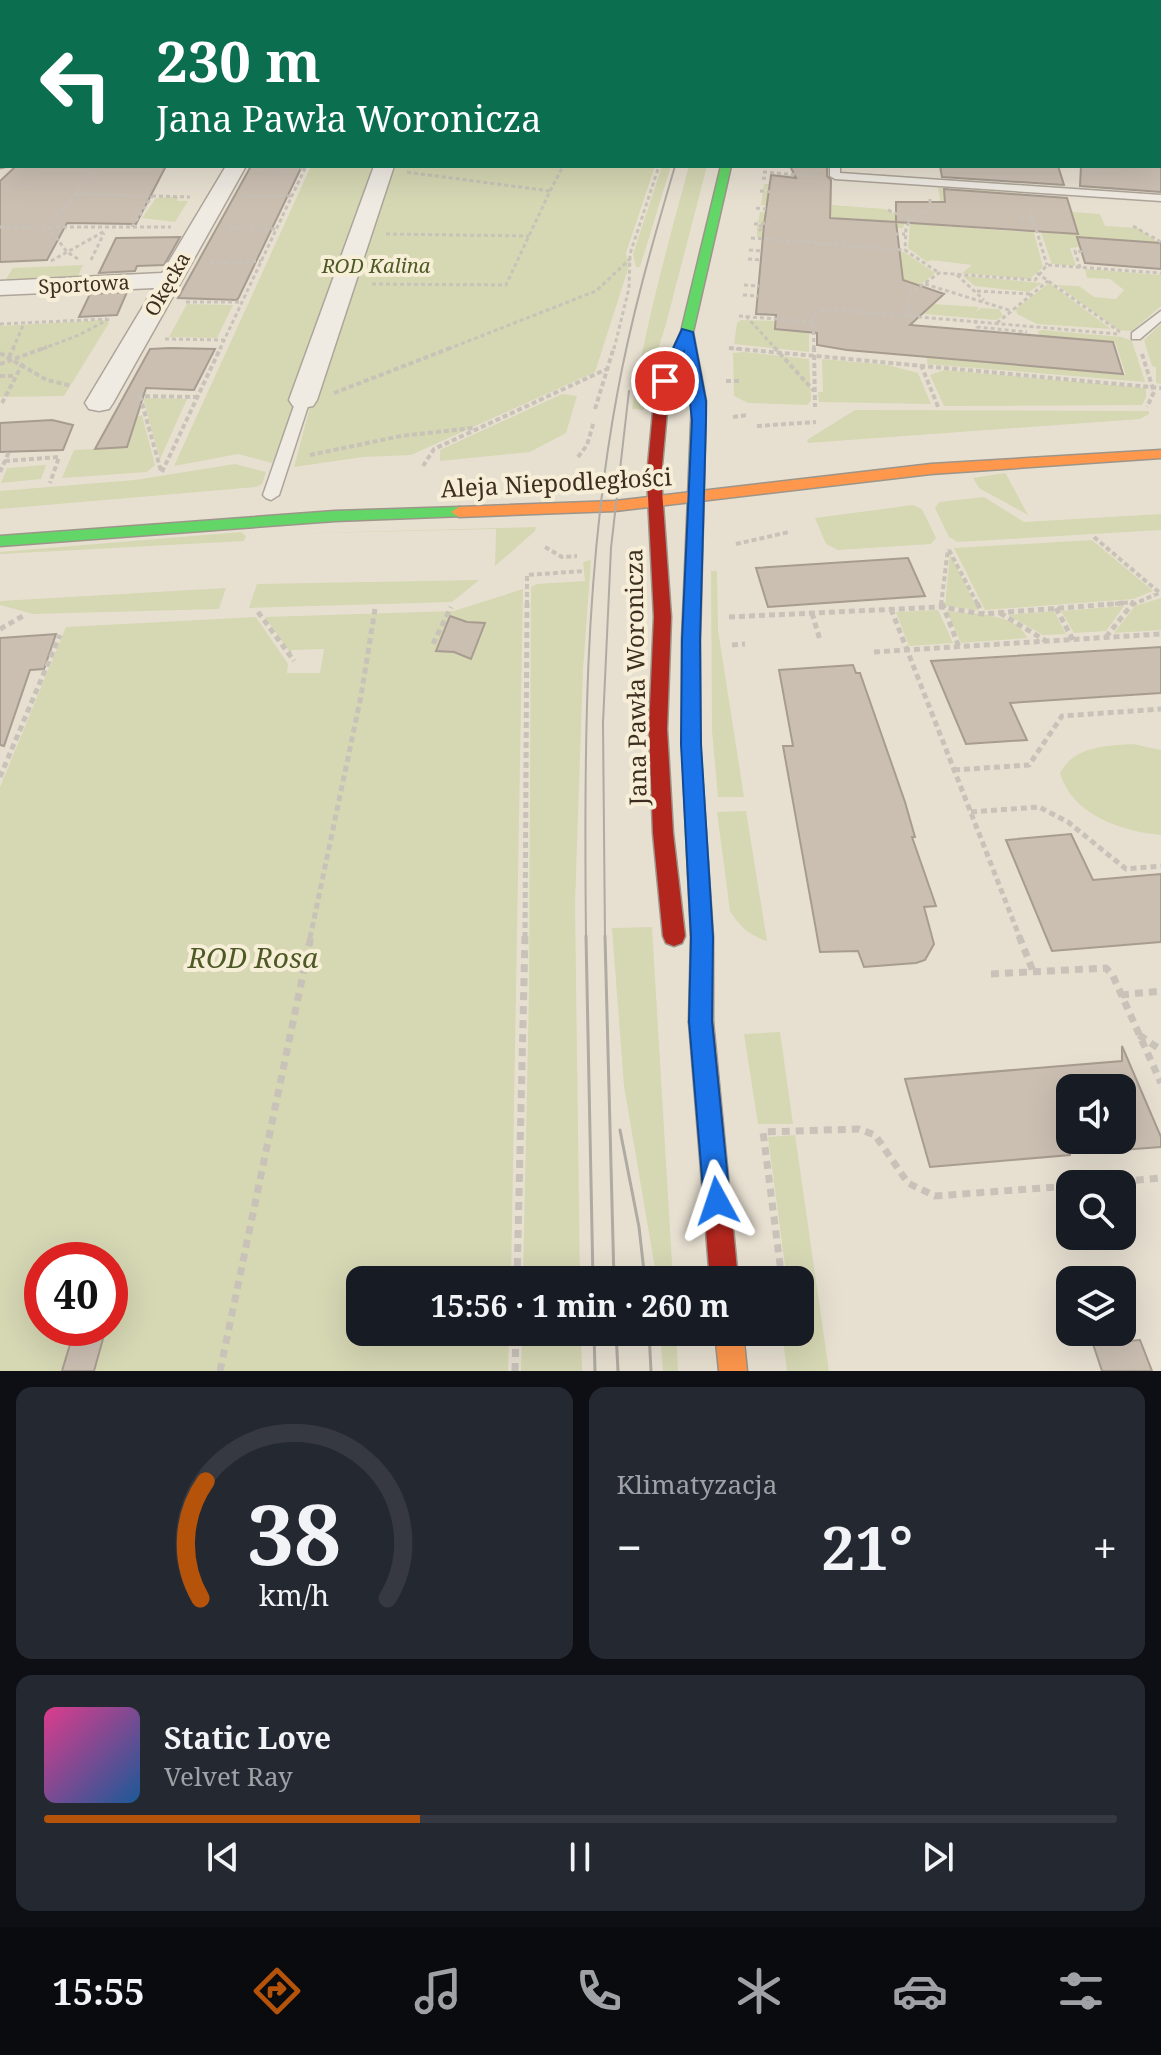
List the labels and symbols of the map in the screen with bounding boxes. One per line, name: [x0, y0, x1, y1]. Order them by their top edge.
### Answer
street label: Okęcka: [138, 247, 196, 321]
park label: ROD Kalina: [321, 252, 431, 279]
street label: Sportowa: [38, 268, 130, 300]
pin: [631, 347, 699, 415]
street label: Aleja Niepodległości: [440, 459, 673, 505]
street label: Jana Pawła Woronicza: [616, 548, 654, 807]
park label: ROD Rosa: [187, 938, 319, 976]
position arrow: [675, 1159, 759, 1243]
speed limit sign: 40: [24, 1242, 128, 1346]

